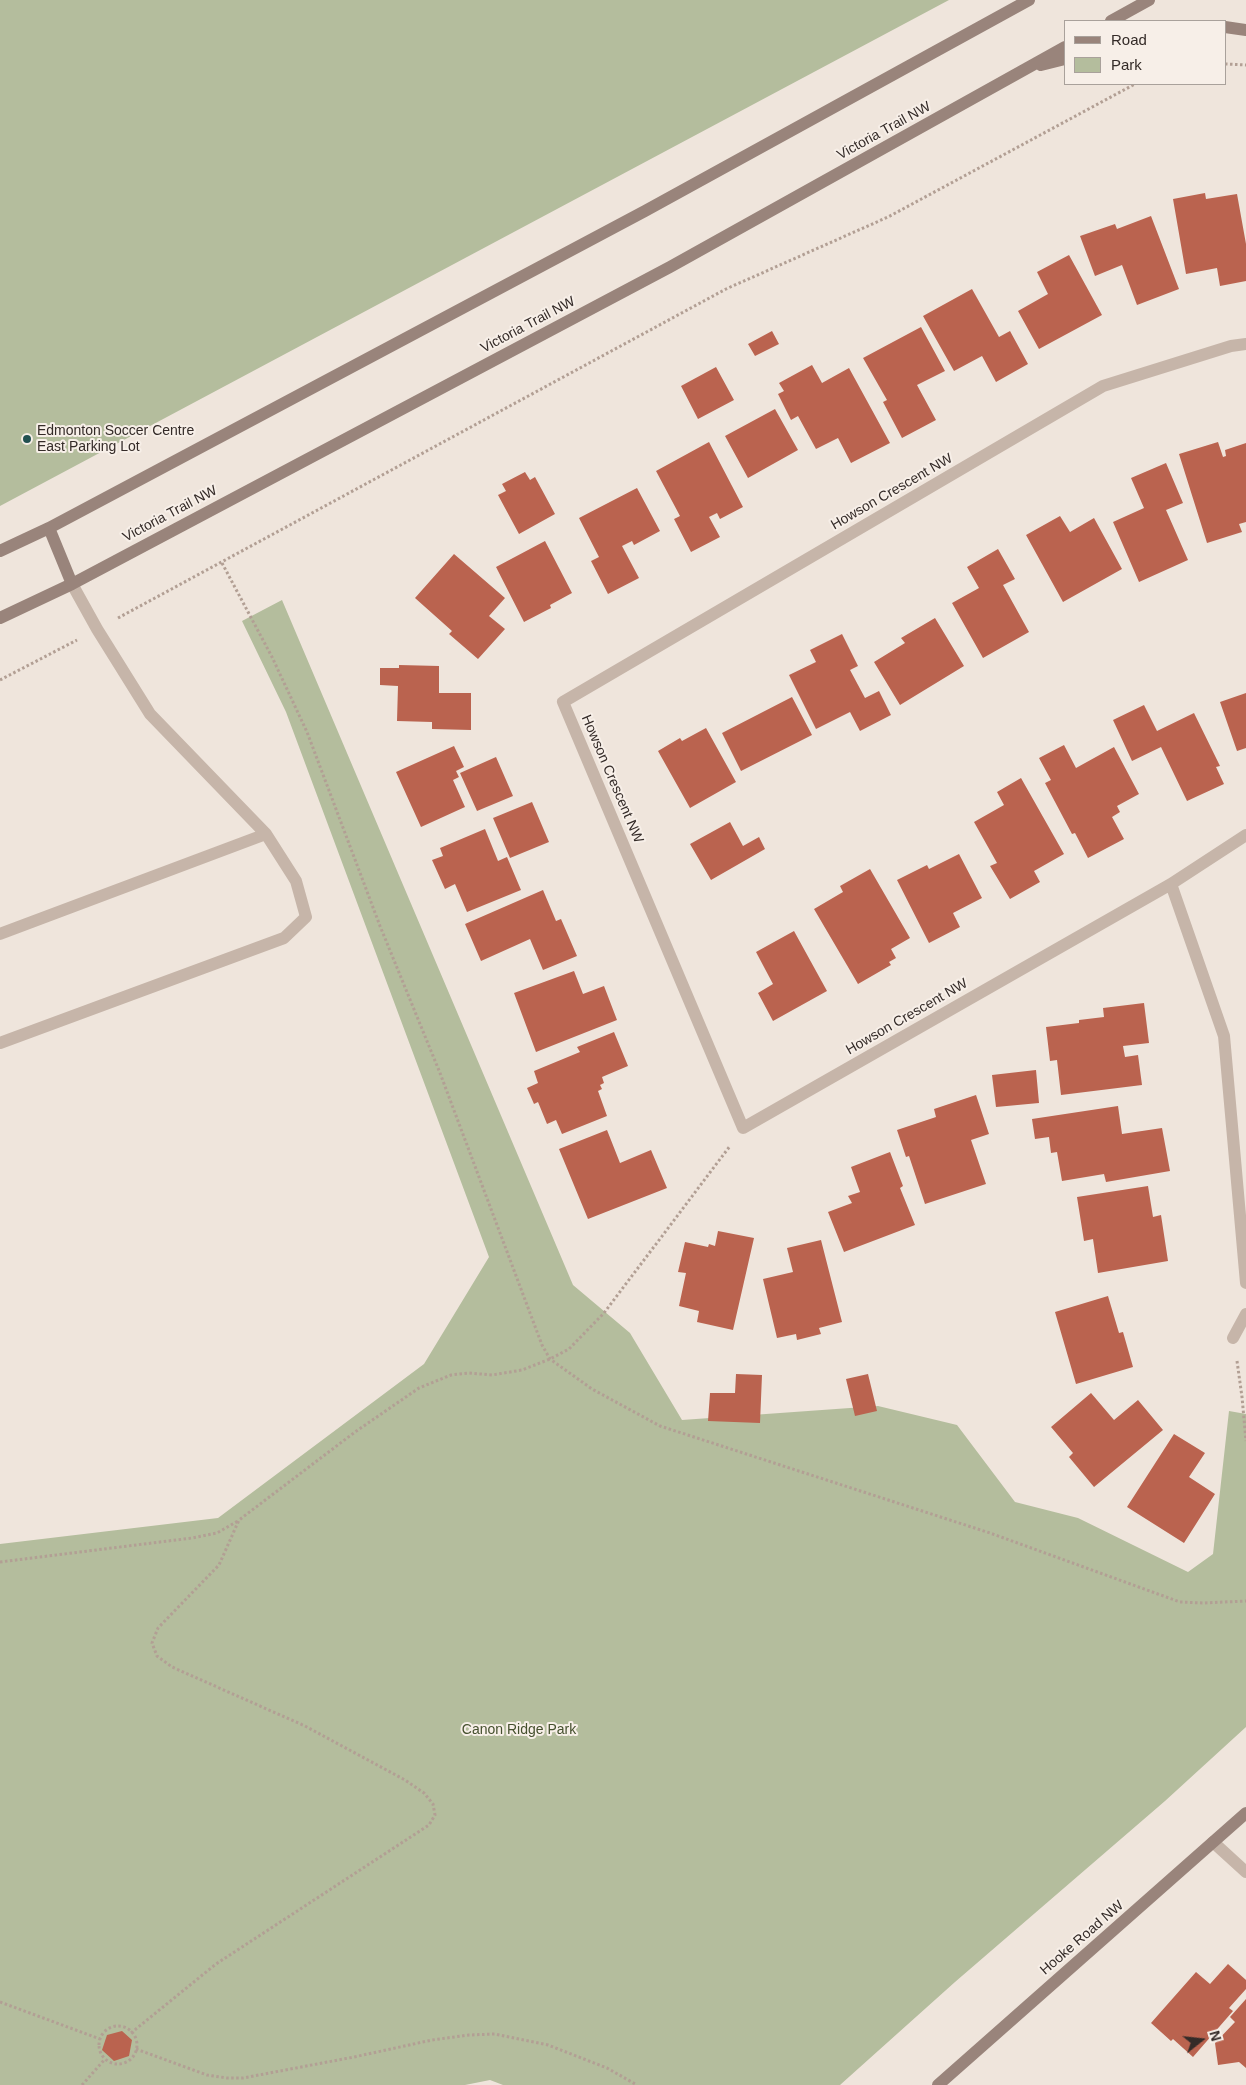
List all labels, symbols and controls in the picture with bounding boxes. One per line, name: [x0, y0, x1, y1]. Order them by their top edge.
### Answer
legend: [1064, 20, 1226, 85]
text: Road: [1111, 31, 1147, 48]
text: Park: [1111, 56, 1142, 73]
street label: Victoria Trail NW: [834, 98, 934, 164]
street label: Victoria Trail NW: [478, 293, 578, 357]
place label: Edmonton Soccer Centre East Parking Lot: [37, 423, 194, 456]
marker: Edmonton Soccer Centre East Parking Lot: [21, 433, 33, 445]
street label: Howson Crescent NW: [828, 450, 956, 534]
street label: Victoria Trail NW: [120, 482, 220, 546]
street label: Howson Crescent NW: [577, 712, 647, 846]
street label: Howson Crescent NW: [843, 975, 971, 1059]
park label: Canon Ridge Park: [462, 1722, 576, 1738]
street label: Hooke Road NW: [1037, 1897, 1127, 1979]
north arrow: [1176, 2015, 1226, 2065]
text: N: [1206, 2029, 1225, 2043]

